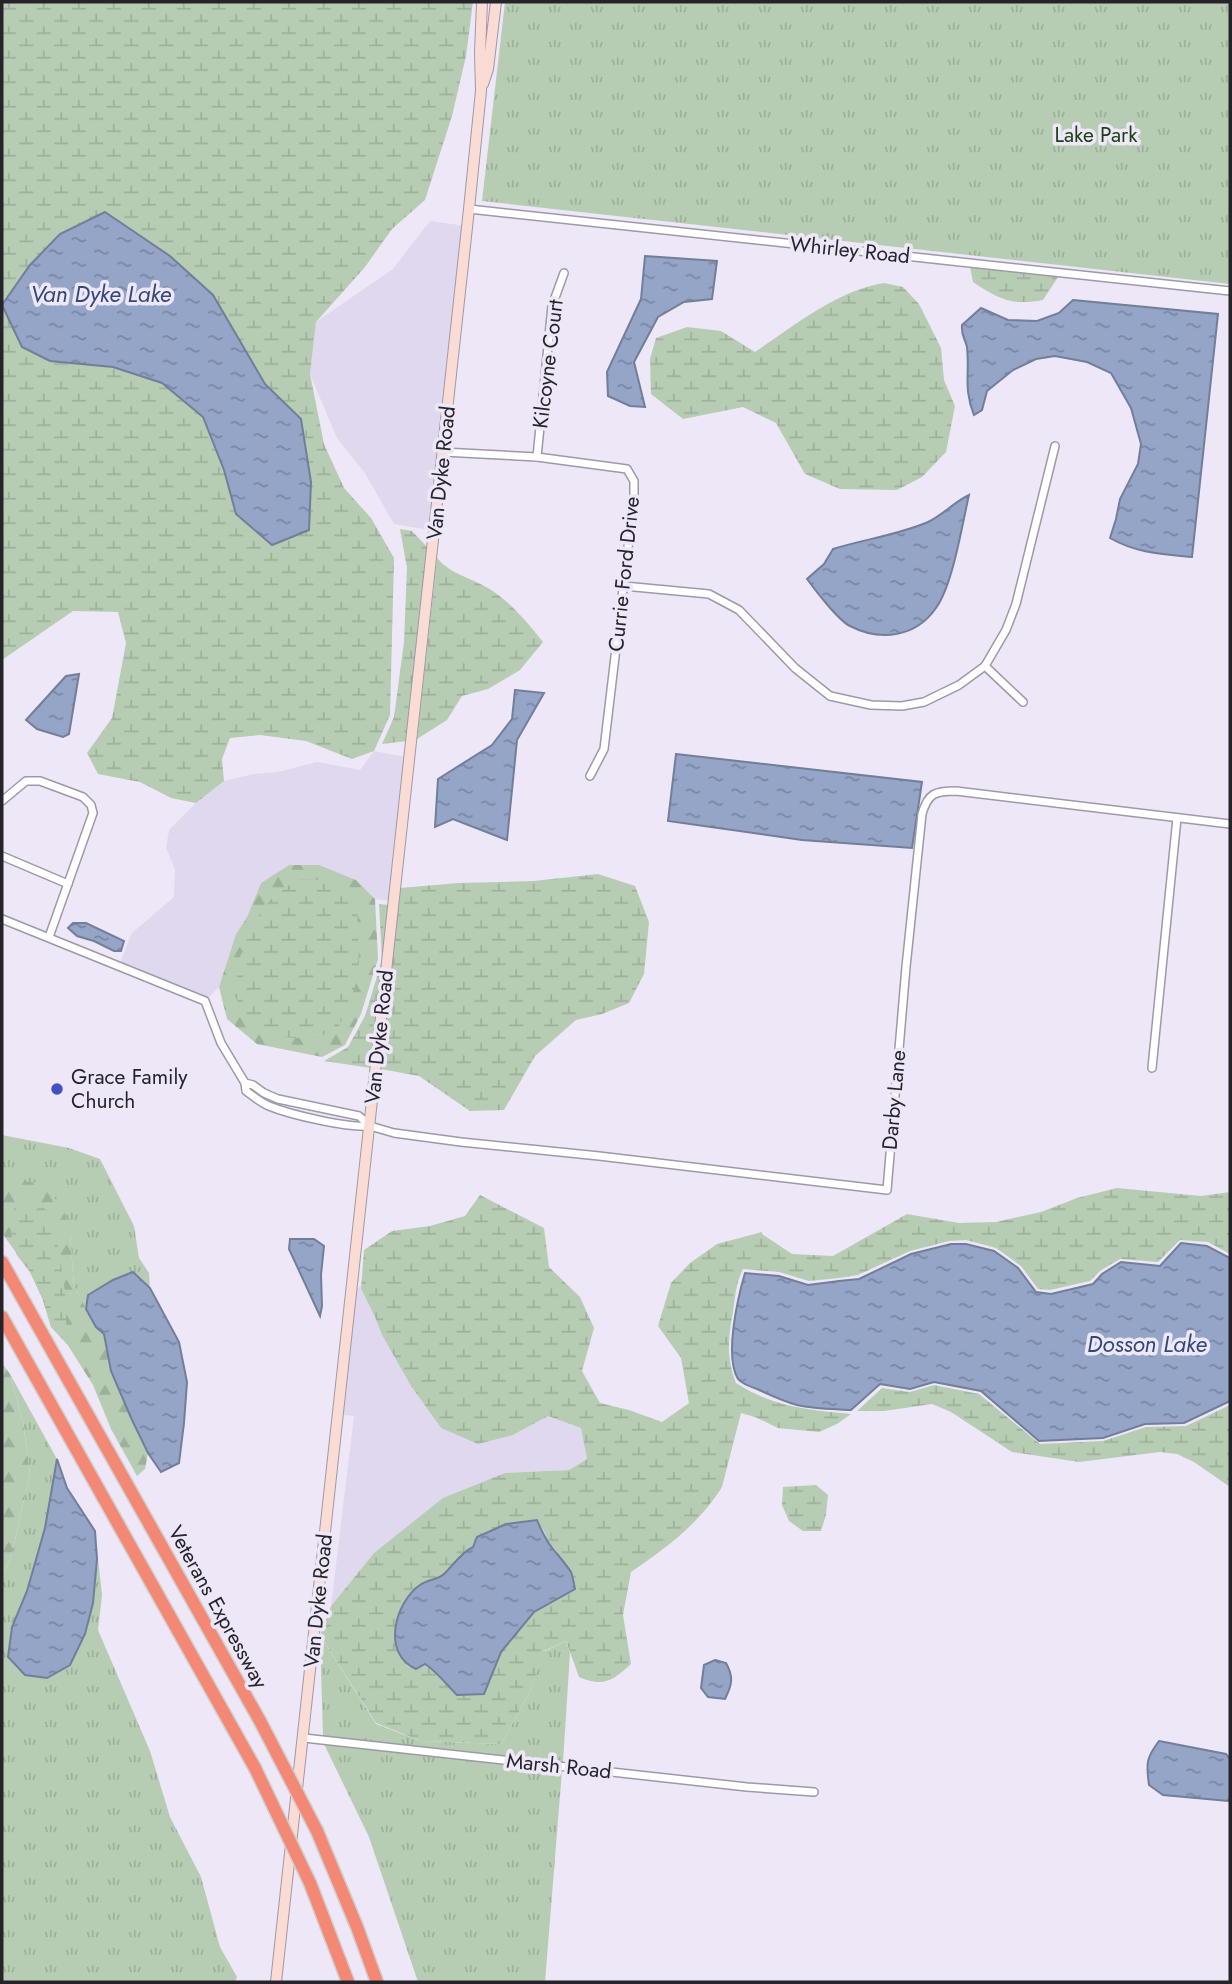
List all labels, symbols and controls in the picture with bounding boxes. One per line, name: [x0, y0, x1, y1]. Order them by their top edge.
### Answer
park label: Lake Park: [1054, 120, 1138, 150]
street label: Whirley Road: [788, 229, 912, 271]
water label: Van Dyke Lake: [31, 277, 172, 311]
street label: Kilcoyne Court: [525, 298, 571, 430]
street label: Van Dyke Road: [419, 405, 463, 541]
street label: Currie Ford Drive: [601, 495, 647, 653]
street label: Van Dyke Road: [357, 969, 401, 1105]
street label: Darby Lane: [875, 1049, 913, 1151]
place label: Grace Family Church: [71, 1062, 188, 1116]
marker: Grace Family Church: [49, 1081, 65, 1097]
water label: Dosson Lake: [1087, 1327, 1207, 1361]
street label: Veterans Expressway: [161, 1520, 276, 1695]
street label: Van Dyke Road: [296, 1533, 340, 1669]
street label: Marsh Road: [505, 1746, 613, 1786]

